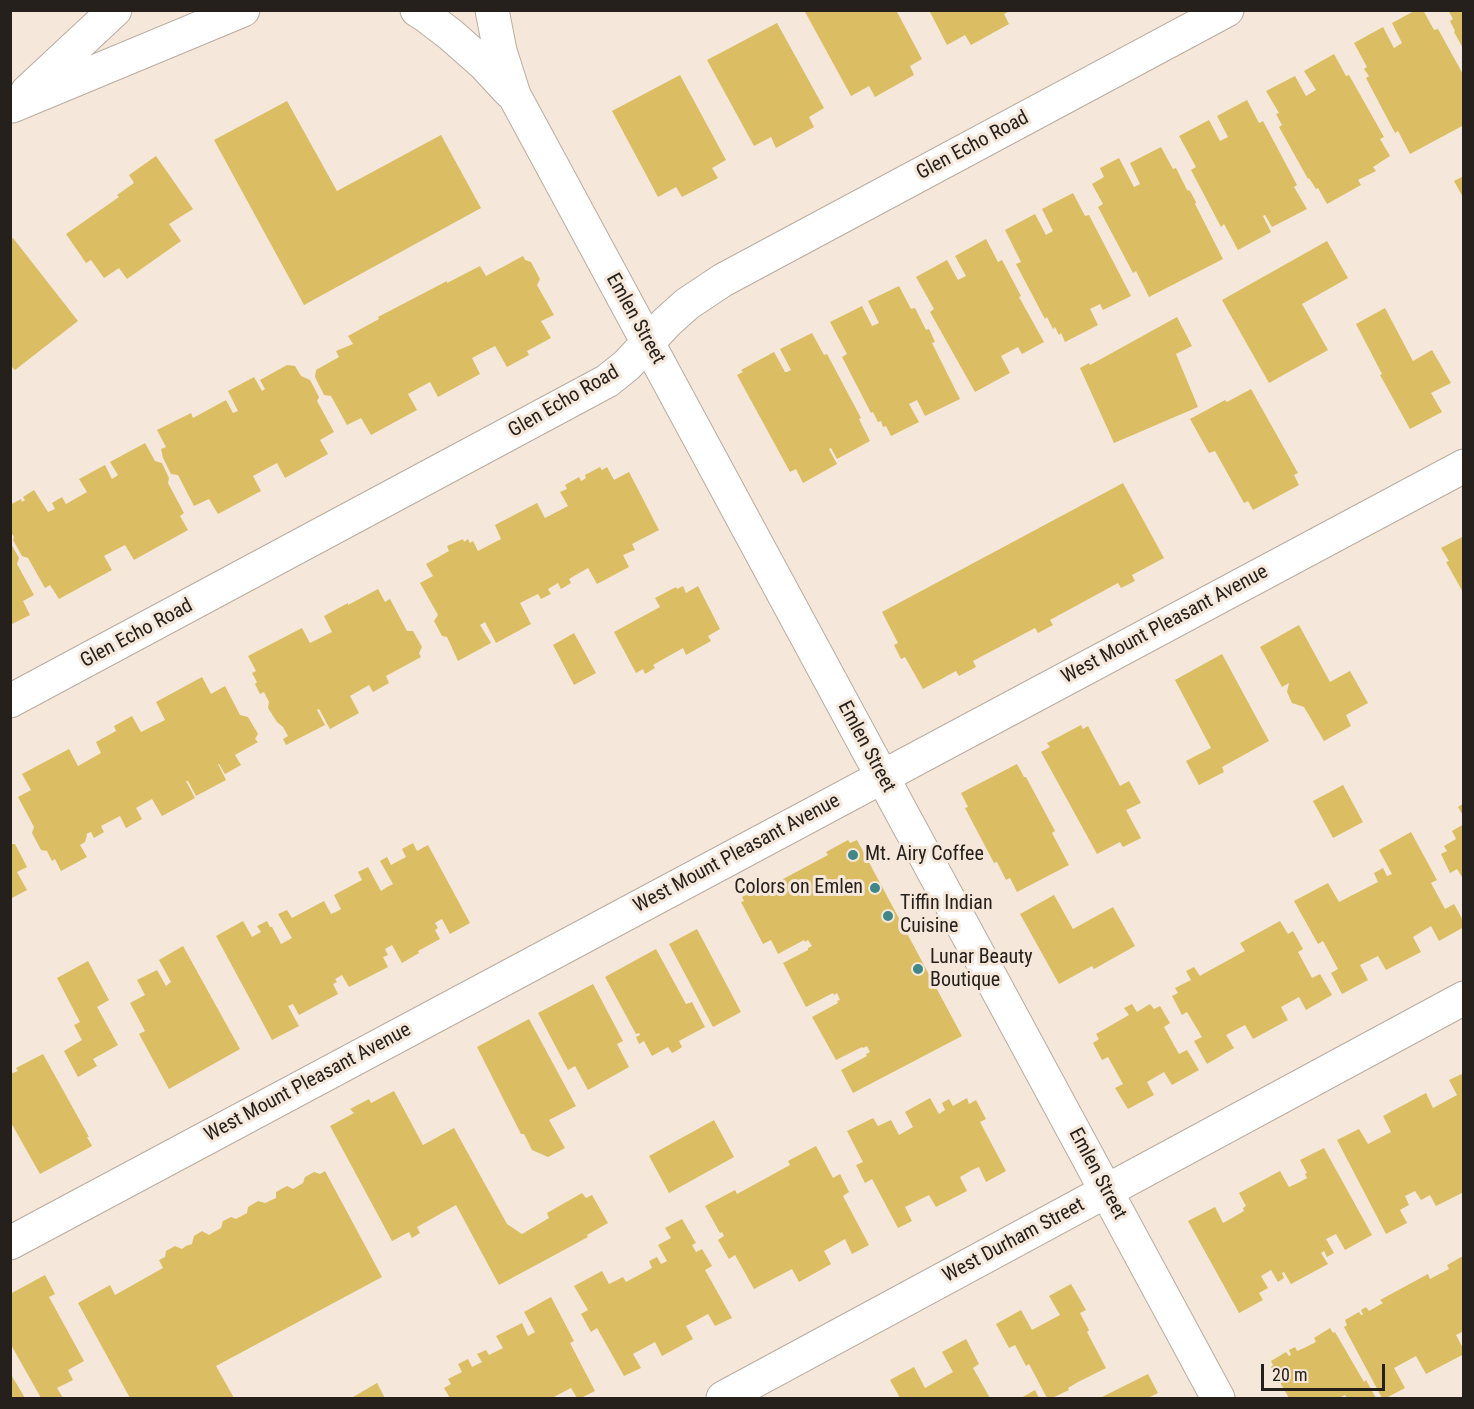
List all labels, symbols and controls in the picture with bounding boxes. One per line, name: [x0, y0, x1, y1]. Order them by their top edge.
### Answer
street label: Glen Echo Road: [913, 106, 1033, 186]
street label: Emlen Street: [600, 269, 670, 369]
street label: Glen Echo Road: [505, 361, 623, 443]
street label: West Mount Pleasant Avenue: [1058, 560, 1272, 690]
street label: Glen Echo Road: [77, 594, 197, 674]
street label: Emlen Street: [832, 697, 900, 797]
street label: West Mount Pleasant Avenue: [630, 789, 844, 919]
place label: Mt. Airy Coffee: [865, 843, 984, 867]
marker: Mt. Airy Coffee: [846, 848, 860, 862]
place label: Colors on Emlen: [734, 876, 863, 900]
marker: Colors on Emlen: [868, 881, 882, 895]
place label: Tiffin Indian Cuisine: [900, 892, 993, 939]
marker: Tiffin Indian Cuisine: [881, 909, 895, 923]
place label: Lunar Beauty Boutique: [930, 946, 1032, 993]
marker: Lunar Beauty Boutique: [911, 962, 925, 976]
street label: West Mount Pleasant Avenue: [201, 1018, 415, 1148]
street label: Emlen Street: [1063, 1124, 1131, 1224]
street label: West Durham Street: [939, 1194, 1089, 1288]
scale bar: [1264, 1352, 1388, 1390]
text: 20 m: [1272, 1364, 1307, 1385]

